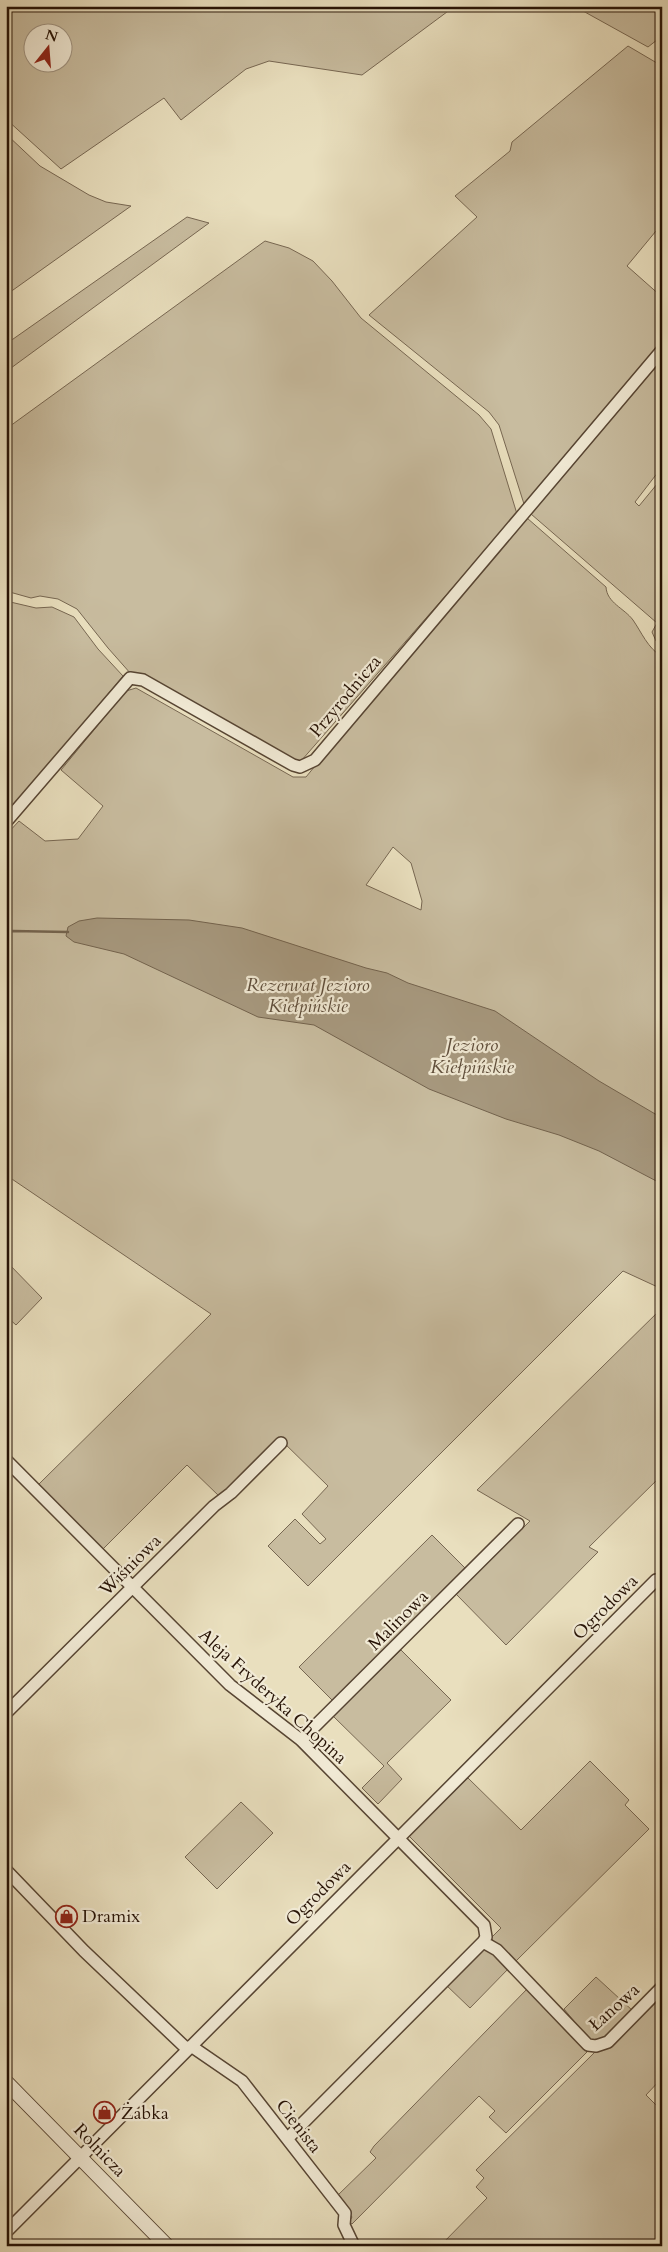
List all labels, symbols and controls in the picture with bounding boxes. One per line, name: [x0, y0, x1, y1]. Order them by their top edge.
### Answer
north arrow: [22, 22, 72, 72]
text: N: [43, 25, 60, 47]
street label: Przyrodnicza: [304, 650, 387, 743]
park label: Rezerwat Jezioro Kiełpińskie: [246, 973, 370, 1019]
water label: Jezioro Kiełpińskie: [430, 1032, 515, 1080]
street label: Wiśniowa: [93, 1529, 167, 1603]
street label: Ogrodowa: [567, 1569, 644, 1646]
street label: Malinowa: [362, 1584, 434, 1656]
street label: Aleja Fryderyka Chopina: [193, 1623, 352, 1770]
street label: Ogrodowa: [280, 1855, 357, 1932]
shop icon: Dramix: [54, 1904, 78, 1928]
place label: Dramix: [82, 1904, 140, 1929]
street label: Łanowa: [583, 1978, 645, 2037]
street label: Cienista: [270, 2094, 328, 2159]
shop icon: Żabka: [93, 2101, 117, 2125]
place label: Żabka: [121, 2101, 169, 2126]
street label: Rolnicza: [68, 2118, 132, 2183]

